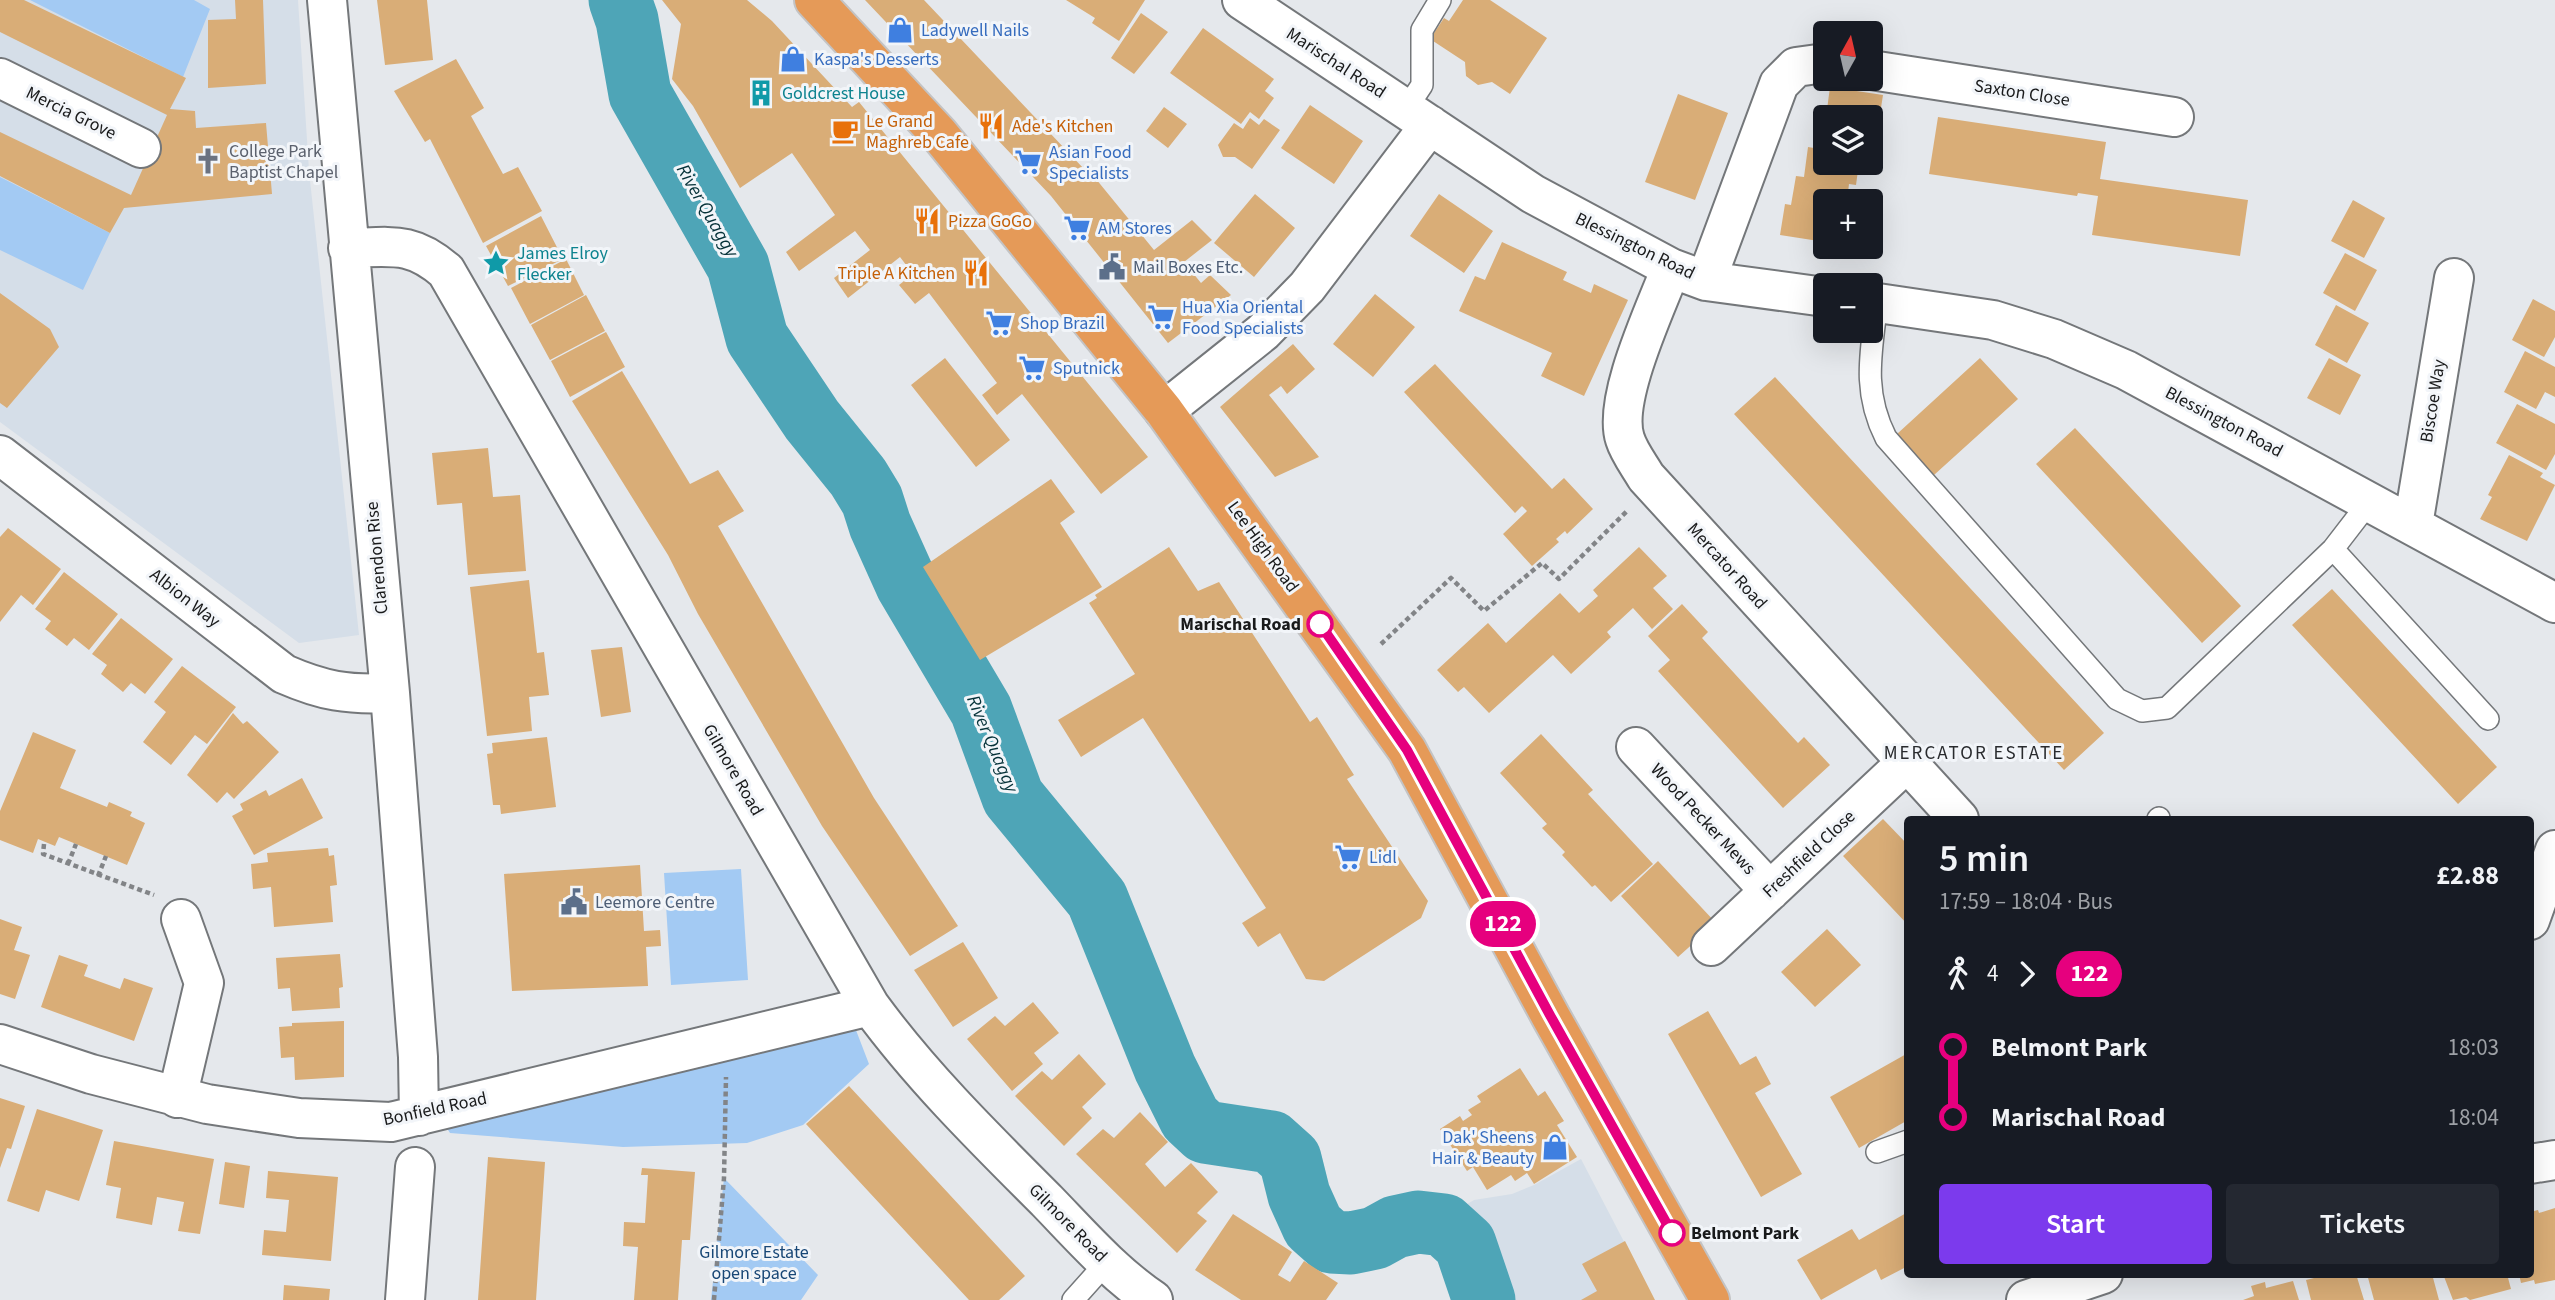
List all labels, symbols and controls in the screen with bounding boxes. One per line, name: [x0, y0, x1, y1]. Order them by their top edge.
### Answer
shop icon: Ladywell Nails: [885, 15, 915, 45]
place label: Ladywell Nails: [921, 18, 1029, 43]
street label: Marischal Road: [1281, 21, 1391, 105]
north arrow: [1813, 21, 1883, 91]
map controls: [1813, 21, 1883, 343]
shop icon: Kaspa's Desserts: [778, 44, 808, 74]
place label: Kaspa's Desserts: [814, 47, 939, 72]
street label: Saxton Close: [1972, 73, 2072, 113]
building icon: Goldcrest House: [746, 78, 776, 108]
street label: Mercia Grove: [22, 80, 120, 146]
place label: Goldcrest House: [782, 81, 905, 106]
button: layers: [1813, 105, 1883, 175]
place label: Le Grand Maghreb Cafe: [866, 109, 969, 155]
restaurant icon: Ade's Kitchen: [976, 111, 1006, 141]
place label: Ade's Kitchen: [1012, 114, 1113, 139]
cafe icon: Le Grand Maghreb Cafe: [830, 116, 860, 146]
place label: College Park Baptist Chapel: [229, 139, 338, 185]
place label: Asian Food Specialists: [1049, 140, 1132, 186]
church icon: College Park Baptist Chapel: [193, 146, 223, 176]
supermarket icon: Asian Food Specialists: [1013, 147, 1043, 177]
water label: River Quaggy: [669, 159, 745, 264]
button: +: [1813, 189, 1883, 259]
restaurant icon: Pizza GoGo: [912, 206, 942, 236]
street label: Blessington Road: [1571, 206, 1699, 286]
place label: Pizza GoGo: [948, 209, 1032, 234]
supermarket icon: AM Stores: [1062, 213, 1092, 243]
place label: AM Stores: [1098, 216, 1172, 241]
place label: James Elroy Flecker: [517, 241, 609, 287]
place icon: James Elroy Flecker: [481, 248, 511, 278]
public building icon: Mail Boxes Etc.: [1097, 252, 1127, 282]
place label: Mail Boxes Etc.: [1133, 255, 1243, 280]
restaurant icon: Triple A Kitchen: [961, 258, 991, 288]
place label: Triple A Kitchen: [838, 261, 955, 286]
button: −: [1813, 273, 1883, 343]
place label: Hua Xia Oriental Food Specialists: [1182, 295, 1304, 341]
supermarket icon: Hua Xia Oriental Food Specialists: [1146, 302, 1176, 332]
supermarket icon: Shop Brazil: [984, 308, 1014, 338]
place label: Shop Brazil: [1020, 311, 1105, 336]
supermarket icon: Sputnick: [1017, 353, 1047, 383]
place label: Sputnick: [1053, 356, 1120, 381]
street label: Biscoe Way: [2414, 357, 2452, 444]
street label: Blessington Road: [2161, 380, 2287, 464]
street label: Lee High Road: [1221, 496, 1305, 598]
street label: Clarendon Rise: [360, 501, 394, 615]
street label: Mercator Road: [1681, 517, 1773, 615]
street label: Albion Way: [144, 563, 226, 634]
marker: Marischal Road: [1307, 611, 1333, 637]
place label: Marischal Road: [1180, 612, 1301, 637]
water label: River Quaggy: [959, 691, 1025, 798]
street label: Gilmore Road: [697, 720, 769, 820]
district label: MERCATOR ESTATE: [1884, 740, 2064, 767]
street label: Wood Pecker Mews: [1645, 758, 1761, 880]
street label: Freshfield Close: [1757, 804, 1861, 904]
text: 5 min: [1939, 832, 2029, 886]
supermarket icon: Lidl: [1333, 842, 1363, 872]
place label: Lidl: [1369, 845, 1397, 870]
text: £2.88: [2436, 857, 2499, 894]
text: 17:59 – 18:04 · Bus: [1939, 885, 2113, 918]
public building icon: Leemore Centre: [559, 887, 589, 917]
place label: Leemore Centre: [595, 890, 715, 915]
line badge: 122: [1463, 901, 1543, 947]
text: 122: [1484, 906, 1522, 941]
icon: walk: [1939, 955, 1977, 993]
icon: forward: [2008, 955, 2046, 993]
text: 122: [2070, 956, 2108, 991]
text: 4: [1987, 957, 1998, 990]
text: Belmont Park: [1991, 1029, 2147, 1066]
text: 18:03: [2448, 1031, 2499, 1064]
street label: Bonfield Road: [381, 1086, 489, 1132]
text: Marischal Road: [1991, 1099, 2165, 1136]
text: 18:04: [2448, 1101, 2499, 1134]
place label: Dak' Sheens Hair & Beauty: [1432, 1125, 1535, 1171]
shop icon: Dak' Sheens Hair & Beauty: [1540, 1132, 1570, 1162]
street label: Gilmore Road: [1023, 1178, 1113, 1268]
button: Start: [1939, 1184, 2212, 1264]
button: Tickets: [2226, 1184, 2499, 1264]
marker: Belmont Park: [1659, 1220, 1685, 1246]
place label: Belmont Park: [1691, 1221, 1799, 1246]
park label: Gilmore Estate open space: [699, 1240, 809, 1286]

